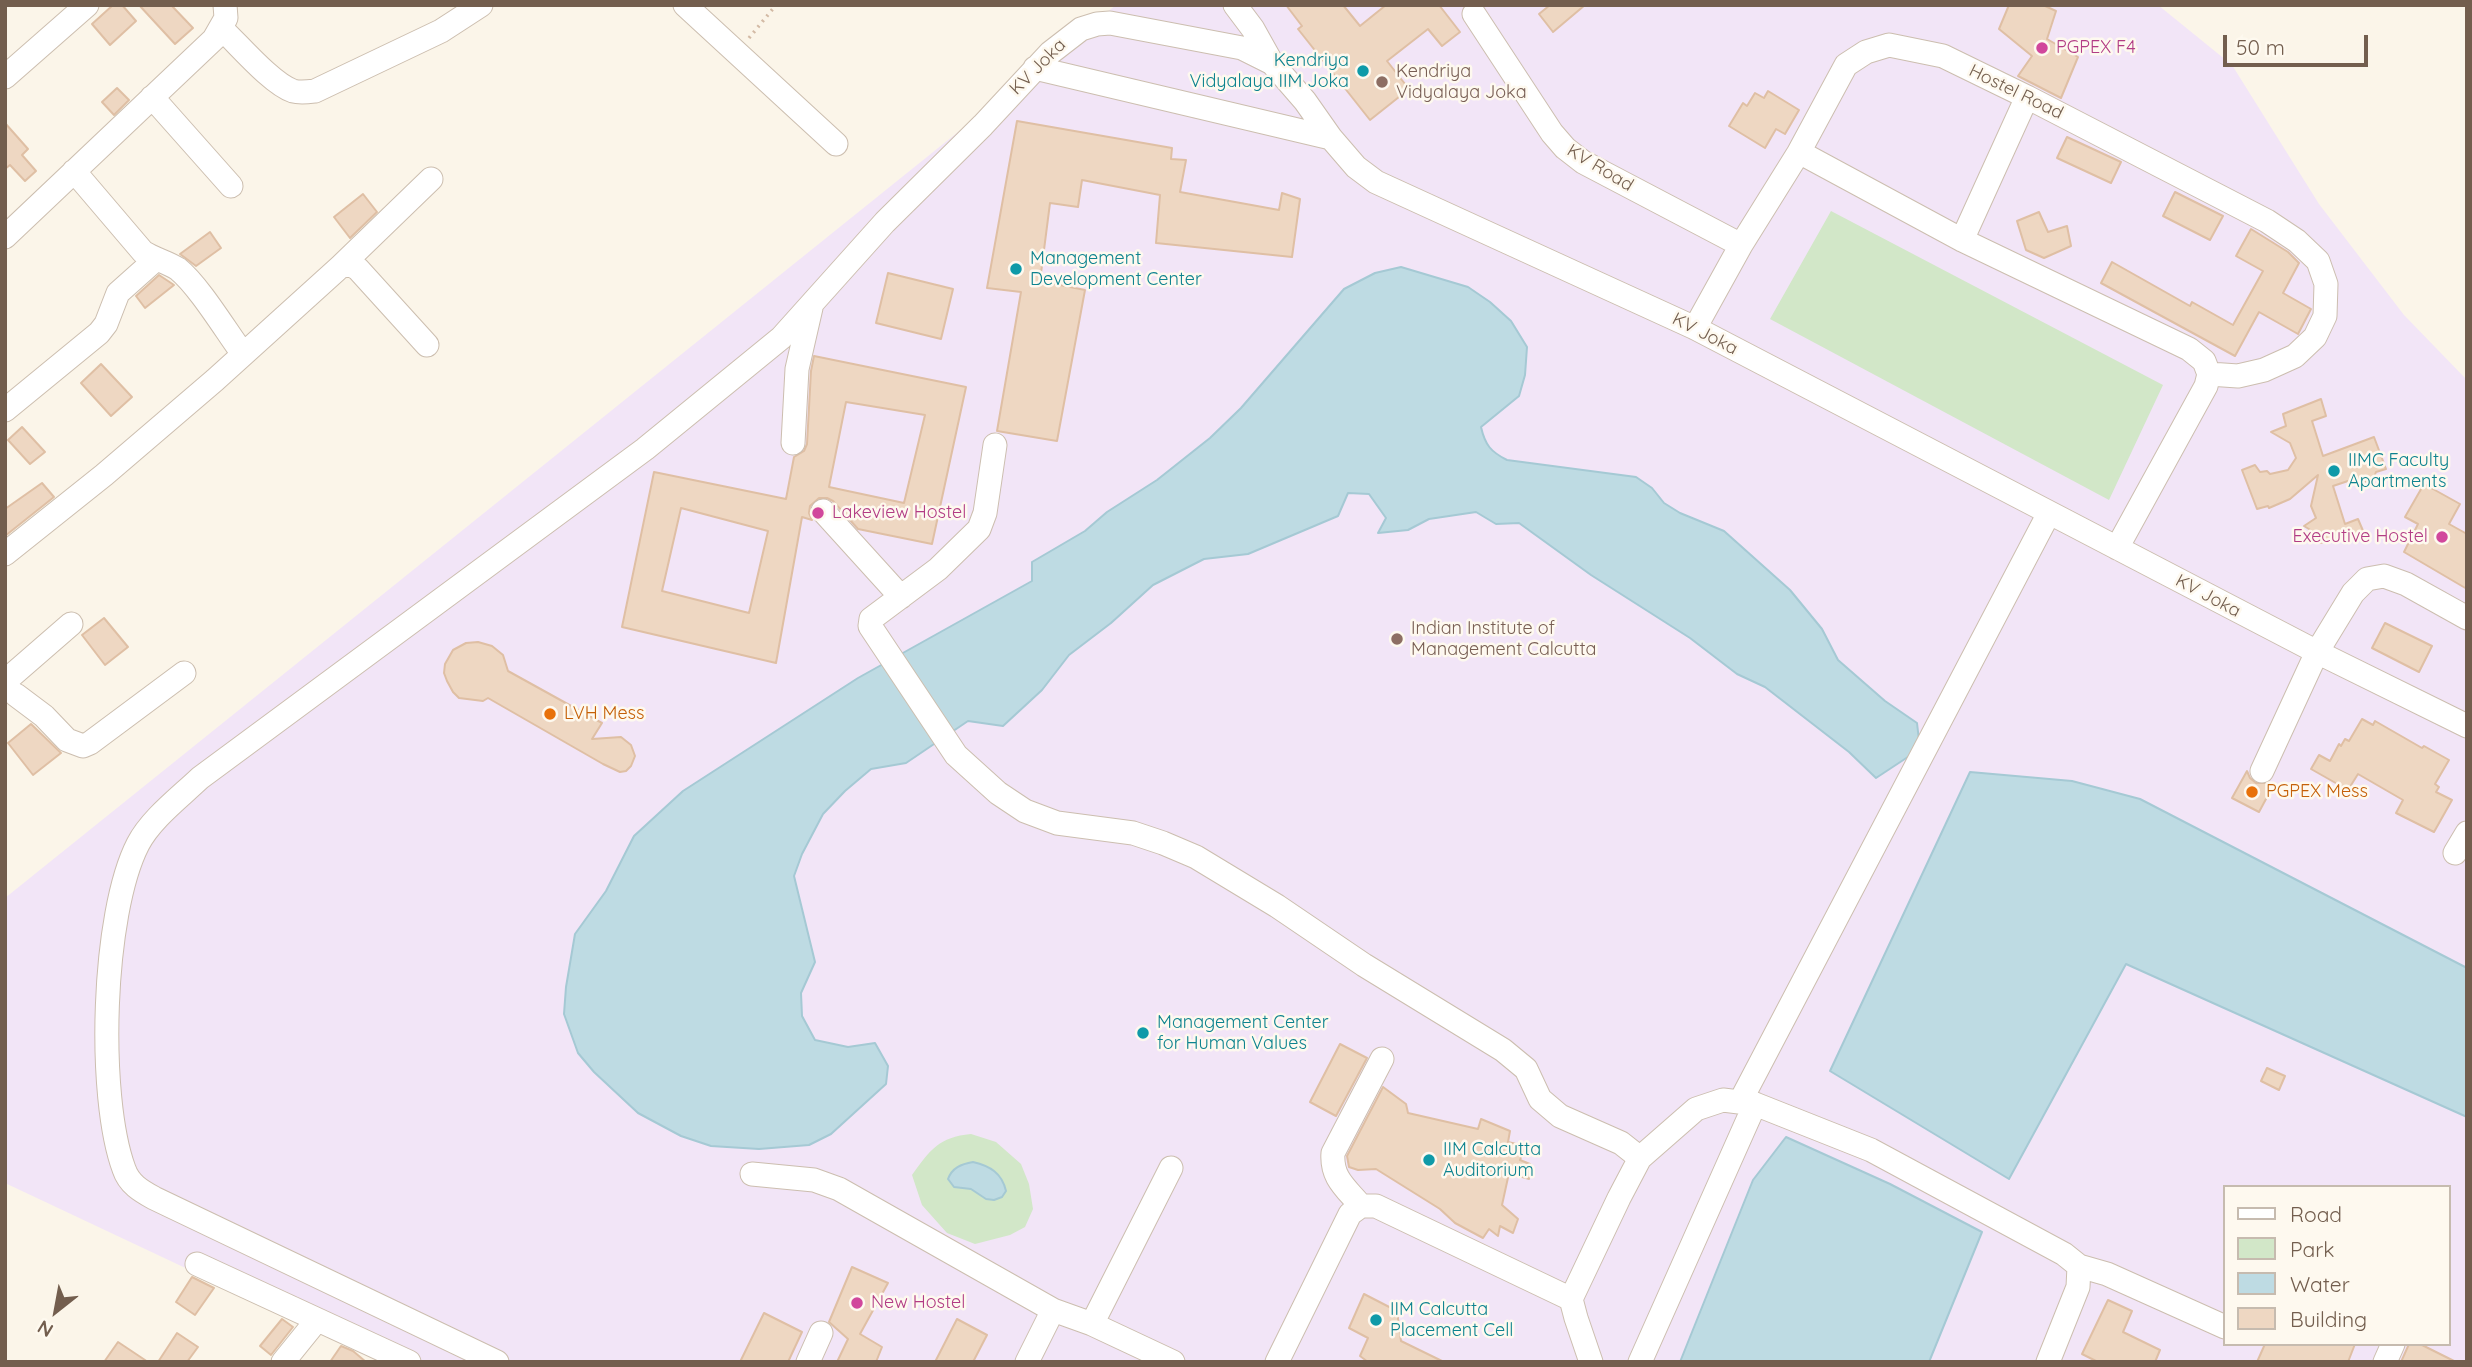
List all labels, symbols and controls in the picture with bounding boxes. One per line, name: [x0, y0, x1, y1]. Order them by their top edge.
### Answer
scale bar: [2227, 21, 2372, 65]
street label: KV Joka: [1005, 34, 1071, 100]
text: 50 m: [2236, 34, 2285, 60]
place label: PGPEX F4: [2056, 37, 2136, 59]
marker: PGPEX F4: [2034, 40, 2050, 56]
place label: Kendriya Vidyalaya IIM Joka: [1190, 50, 1349, 92]
street label: Hostel Road: [1965, 60, 2067, 124]
place label: Kendriya Vidyalaya Joka: [1396, 61, 1527, 104]
marker: Kendriya Vidyalaya IIM Joka: [1355, 63, 1371, 79]
marker: Kendriya Vidyalaya Joka: [1374, 74, 1390, 90]
street label: KV Road: [1563, 140, 1637, 196]
place label: Management Development Center: [1030, 248, 1202, 290]
marker: Management Development Center: [1008, 261, 1024, 277]
street label: KV Joka: [1669, 308, 1741, 360]
place label: IIMC Faculty Apartments: [2348, 450, 2449, 492]
marker: IIMC Faculty Apartments: [2326, 463, 2342, 479]
place label: Lakeview Hostel: [832, 502, 966, 524]
marker: Lakeview Hostel: [810, 505, 826, 521]
place label: Executive Hostel: [2292, 526, 2428, 548]
marker: Executive Hostel: [2434, 529, 2450, 545]
street label: KV Joka: [2172, 570, 2244, 622]
place label: Indian Institute of Management Calcutta: [1411, 618, 1596, 660]
marker: Indian Institute of Management Calcutta: [1389, 631, 1405, 647]
place label: LVH Mess: [564, 703, 644, 725]
marker: LVH Mess: [542, 706, 558, 722]
place label: PGPEX Mess: [2266, 781, 2368, 803]
marker: PGPEX Mess: [2244, 784, 2260, 800]
place label: Management Center for Human Values: [1157, 1012, 1329, 1054]
marker: Management Center for Human Values: [1135, 1025, 1151, 1041]
place label: IIM Calcutta Auditorium: [1443, 1139, 1541, 1182]
marker: IIM Calcutta Auditorium: [1421, 1152, 1437, 1168]
legend: [2224, 1185, 2451, 1346]
text: Road: [2290, 1201, 2342, 1227]
text: Park: [2290, 1236, 2334, 1262]
text: Water: [2290, 1271, 2350, 1297]
north arrow: [21, 1276, 91, 1346]
place label: New Hostel: [871, 1292, 965, 1314]
marker: New Hostel: [849, 1295, 865, 1311]
place label: IIM Calcutta Placement Cell: [1390, 1299, 1513, 1342]
text: Building: [2290, 1306, 2367, 1332]
marker: IIM Calcutta Placement Cell: [1368, 1312, 1384, 1328]
text: N: [33, 1315, 57, 1343]

